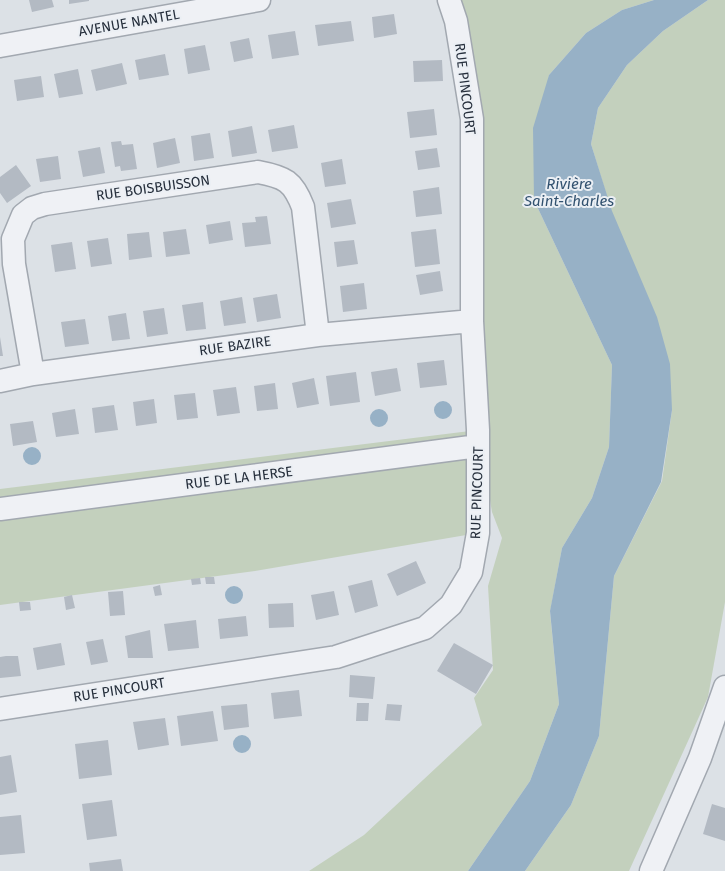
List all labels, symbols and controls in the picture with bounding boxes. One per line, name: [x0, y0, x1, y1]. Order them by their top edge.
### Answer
street label: AVENUE NANTEL: [77, 6, 181, 40]
street label: RUE PINCOURT: [451, 42, 479, 137]
street label: RUE BOISBUISSON: [95, 172, 211, 204]
water label: Rivière Saint-Charles: [523, 175, 614, 210]
street label: RUE BAZIRE: [198, 333, 272, 359]
street label: RUE PINCOURT: [467, 446, 487, 540]
street label: RUE DE LA HERSE: [184, 463, 294, 493]
street label: RUE PINCOURT: [72, 674, 167, 706]

